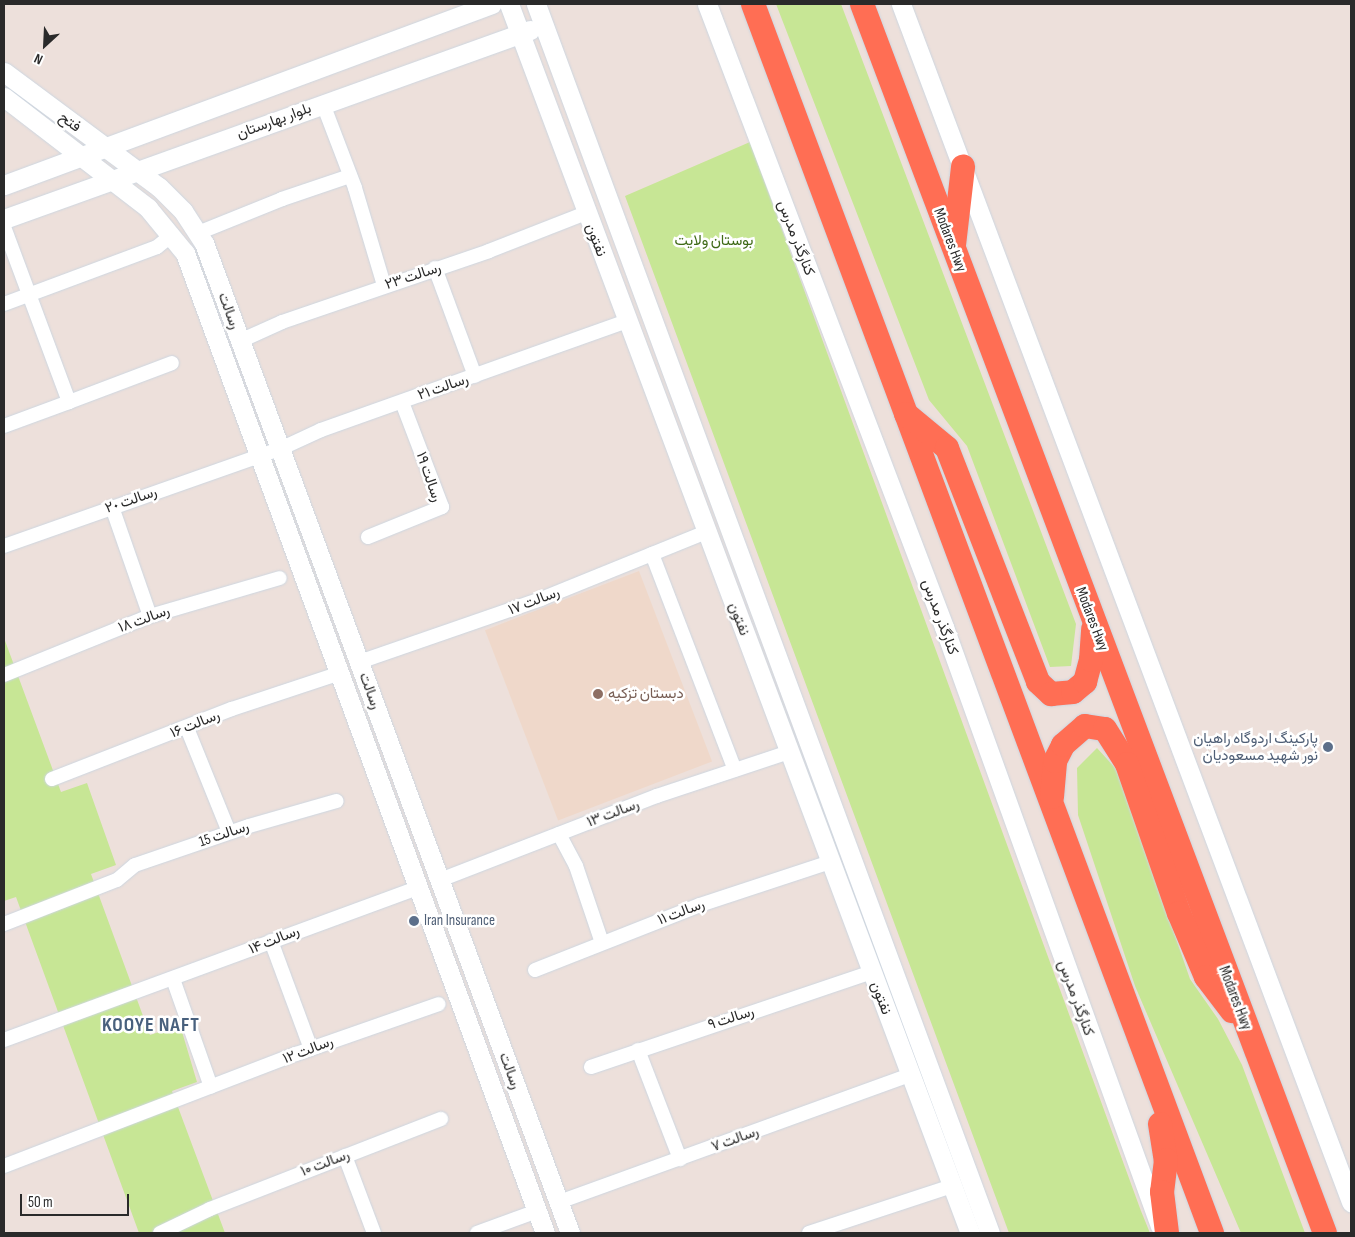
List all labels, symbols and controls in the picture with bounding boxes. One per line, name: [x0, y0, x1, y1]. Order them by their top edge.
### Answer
north arrow: [20, 20, 70, 70]
text: N: [31, 50, 45, 68]
street label: بلوار بهارستان: [234, 99, 314, 143]
street label: فتح: [56, 108, 84, 136]
street label: کنارگذر مدرس: [773, 198, 819, 278]
street label: Modares Hwy: [930, 206, 970, 274]
street label: نفتون: [582, 221, 610, 259]
park label: بوستان ولایت: [675, 232, 753, 250]
street label: رسالت ۲۳: [383, 258, 443, 294]
street label: رسالت: [214, 290, 244, 332]
street label: رسالت ۲۱: [415, 370, 471, 404]
street label: رسالت ۱۹: [412, 450, 446, 504]
street label: رسالت ٢٠: [103, 483, 159, 517]
street label: کنارگذر مدرس: [918, 577, 962, 657]
street label: رسالت ۱۷: [506, 583, 562, 619]
street label: Modares Hwy: [1072, 585, 1112, 653]
street label: نفتون: [725, 600, 753, 638]
street label: رسالت ۱۸: [116, 601, 172, 637]
street label: رسالت: [355, 670, 385, 712]
place label: دبستان تزکیه: [608, 685, 684, 703]
marker: دبستان تزکیه: [592, 688, 604, 700]
street label: رسالت ۱۶: [168, 706, 222, 742]
place label: پارکینگ اردوگاه راهیان نور شهید مسعودیان: [1193, 729, 1318, 764]
marker: پارکینگ اردوگاه راهیان نور شهید مسعودیان: [1322, 741, 1334, 753]
street label: رسالت ۱۳: [584, 795, 642, 831]
street label: رسالت 15: [197, 817, 251, 851]
street label: رسالت ۱۱: [655, 895, 707, 929]
place label: Iran Insurance: [424, 912, 495, 930]
marker: Iran Insurance: [408, 915, 420, 927]
street label: رسالت ۱۴: [246, 922, 302, 958]
street label: کنارگذر مدرس: [1054, 958, 1098, 1038]
street label: Modares Hwy: [1215, 964, 1255, 1032]
street label: نفتون: [867, 979, 895, 1017]
street label: رسالت ۹: [706, 1002, 756, 1034]
district label: KOOYE NAFT: [101, 1013, 201, 1037]
street label: رسالت ۱۲: [280, 1032, 336, 1068]
street label: رسالت: [495, 1050, 525, 1092]
street label: رسالت ۷: [709, 1122, 761, 1156]
street label: رسالت ۱۰: [298, 1145, 352, 1181]
scale bar: [22, 1184, 131, 1216]
text: 50 m: [28, 1193, 53, 1212]

